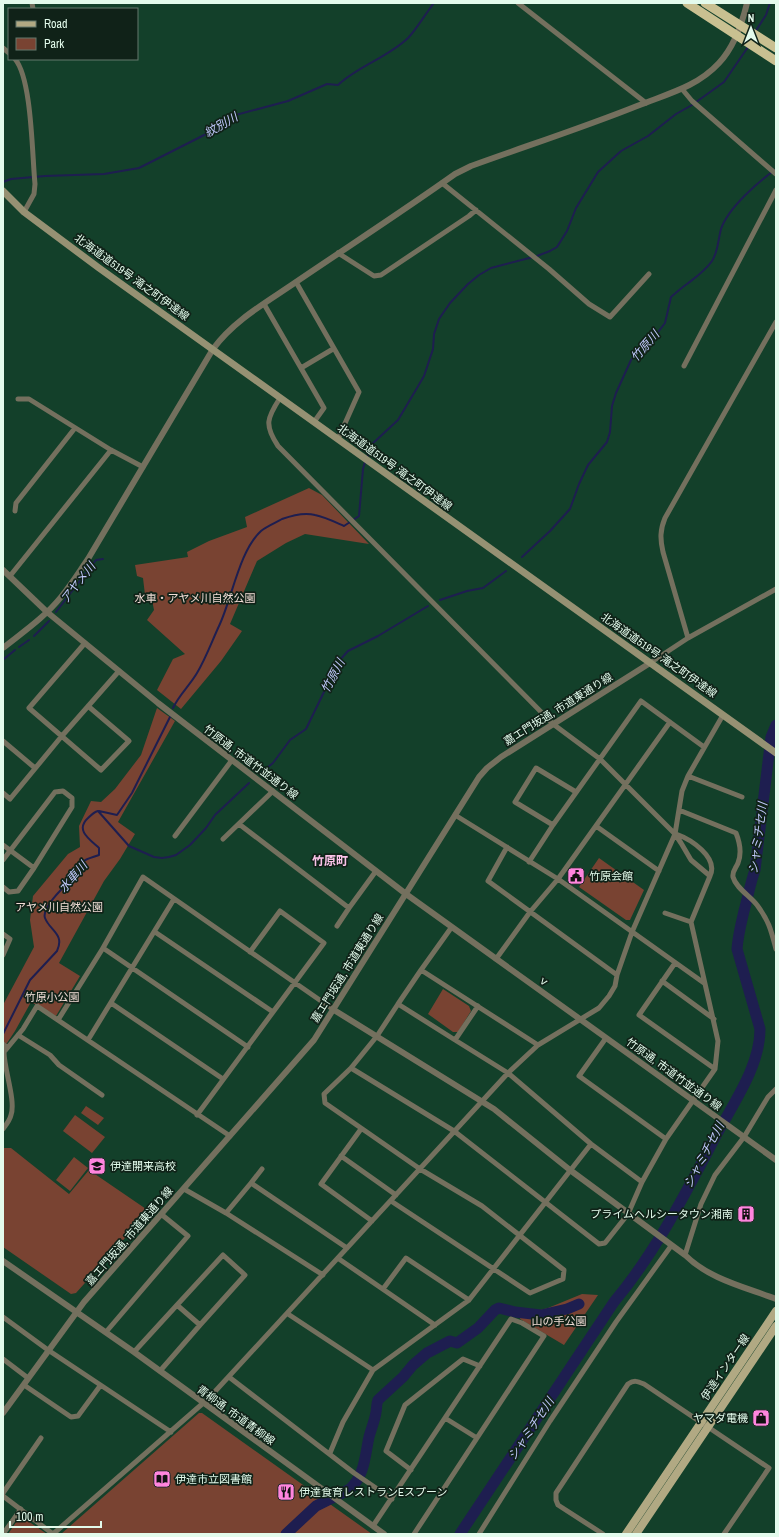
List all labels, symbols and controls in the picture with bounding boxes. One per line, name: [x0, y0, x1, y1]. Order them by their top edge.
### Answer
legend: [8, 8, 138, 60]
north arrow: [731, 8, 771, 48]
text: N: [748, 11, 754, 25]
text: Road: [44, 16, 68, 32]
text: Park: [44, 36, 64, 52]
water label: 紋別川: [201, 108, 242, 141]
street label: 北海道道519号 滝之町伊達線: [72, 231, 192, 323]
water label: 竹原川: [627, 326, 664, 365]
street label: 北海道道519号 滝之町伊達線: [335, 421, 455, 513]
water label: アヤメ川: [57, 558, 100, 607]
park label: 水車・アヤメ川自然公園: [135, 591, 255, 605]
street label: 北海道道519号 滝之町伊達線: [598, 610, 720, 700]
water label: 竹原川: [317, 655, 349, 696]
street label: 嘉エ門坂通, 市道東通り線: [501, 670, 615, 748]
street label: 竹原通, 市道竹並通り線: [201, 722, 301, 802]
water label: シャミチセ川: [745, 799, 771, 875]
district label: 竹原町: [312, 853, 348, 869]
water label: 水車川: [55, 857, 92, 896]
public building icon: 竹原会館: [566, 866, 586, 886]
place label: 竹原会館: [589, 869, 633, 883]
park label: アヤメ川自然公園: [15, 900, 103, 914]
street label: 嘉エ門坂通, 市道東通り線: [308, 911, 386, 1025]
street label: ｖ: [535, 972, 553, 990]
park label: 竹原小公園: [25, 990, 80, 1004]
street label: 竹原通, 市道竹並通り線: [623, 1035, 725, 1113]
water label: シャミチセ川: [680, 1118, 729, 1191]
school or university icon: 伊達開来高校: [87, 1156, 107, 1176]
place label: 伊達開来高校: [110, 1159, 176, 1173]
street label: 嘉エ門坂通, 市道東通り線: [82, 1184, 176, 1288]
building icon: プライムヘルシータウン湘南: [736, 1204, 756, 1224]
place label: プライムヘルシータウン湘南: [590, 1207, 733, 1221]
park label: 山の手公園: [532, 1314, 587, 1328]
street label: 伊達インター線: [698, 1331, 752, 1403]
street label: 青柳通, 市道青柳線: [194, 1382, 278, 1448]
water label: シャミチセ川: [504, 1393, 559, 1463]
shop icon: ヤマダ電機: [751, 1408, 771, 1428]
place label: ヤマダ電機: [693, 1411, 748, 1425]
library icon: 伊達市立図書館: [152, 1469, 172, 1489]
place label: 伊達市立図書館: [175, 1472, 252, 1486]
restaurant icon: 伊達食育レストランEスプーン: [276, 1482, 296, 1502]
place label: 伊達食育レストランEスプーン: [299, 1485, 447, 1499]
scale bar: [10, 1503, 101, 1529]
text: 100 m: [16, 1509, 43, 1525]

